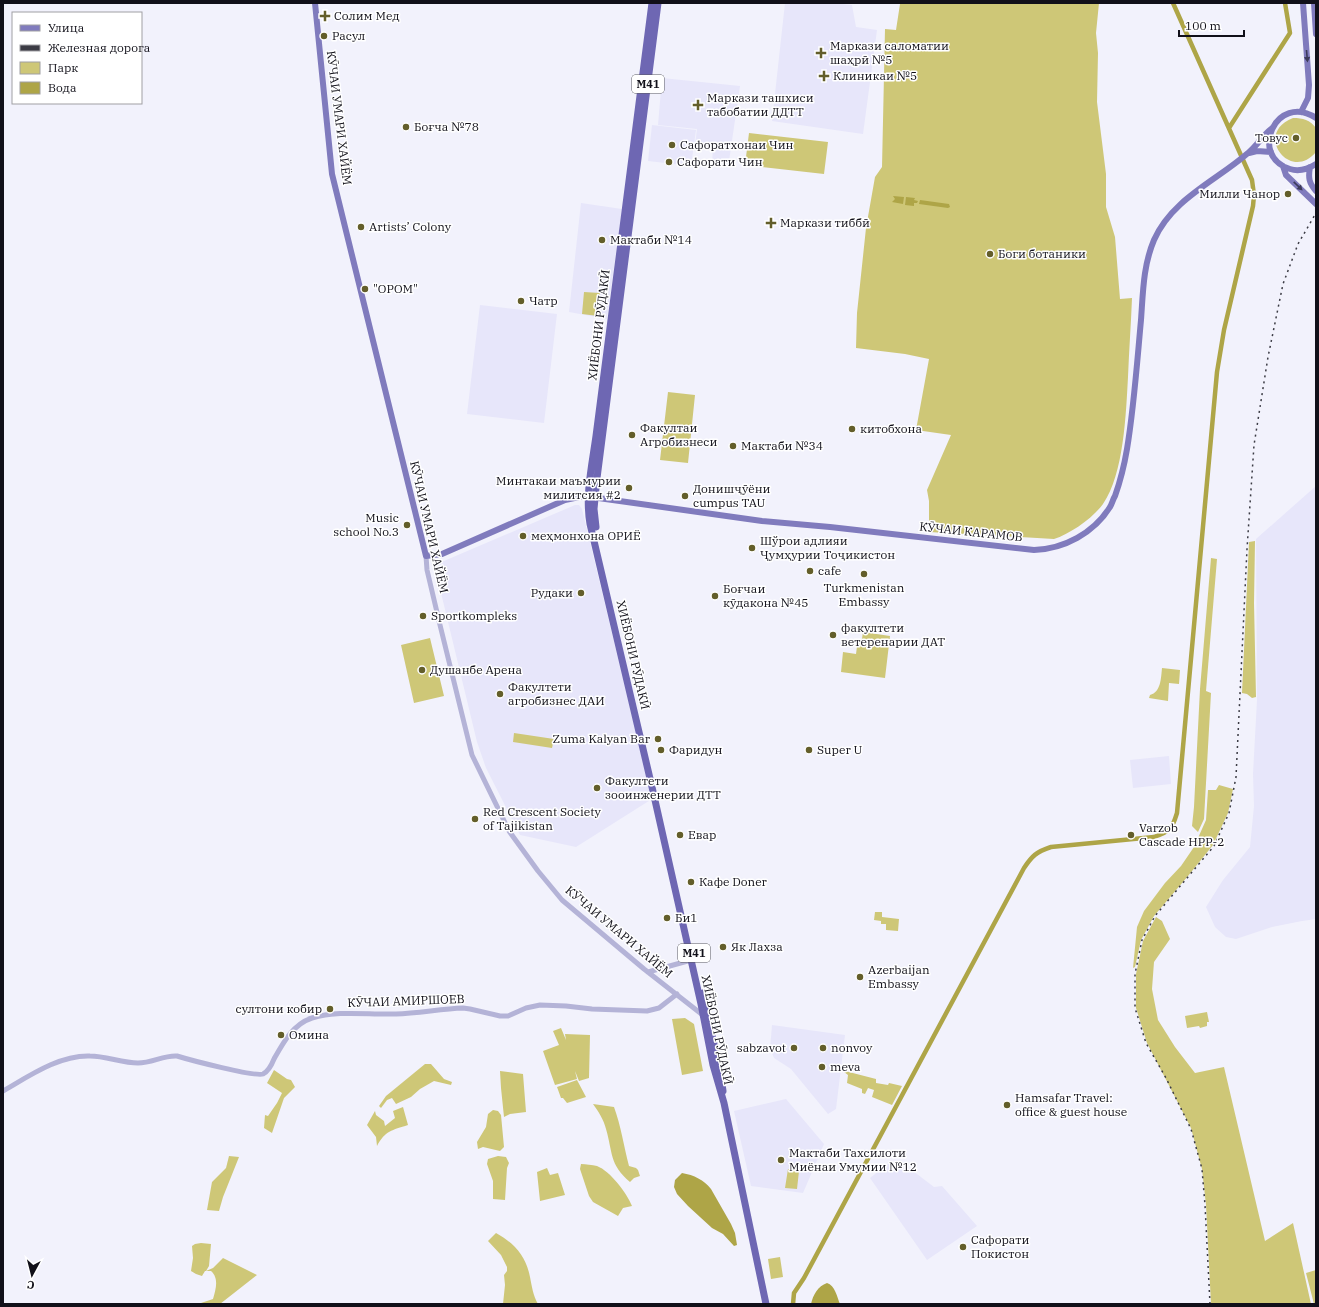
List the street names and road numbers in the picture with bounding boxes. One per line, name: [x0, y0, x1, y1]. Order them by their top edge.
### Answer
street label: КӮЧАИ УМАРИ ХАЙЁМ: [324, 50, 355, 186]
road number: M41: [632, 75, 664, 93]
street label: ХИЁБОНИ РӮДАКӢ: [584, 269, 613, 381]
street label: КӮЧАИ УМАРИ ХАЙЁМ: [407, 459, 452, 595]
street label: КӮЧАИ КАРАМОВ: [919, 519, 1024, 544]
street label: ХИЁБОНИ РӮДАКӢ: [614, 599, 653, 711]
street label: КӮЧАИ УМАРИ ХАЙЁМ: [563, 882, 676, 981]
road number: M41: [678, 944, 710, 962]
street label: ХИЁБОНИ РӮДАКӢ: [699, 974, 736, 1086]
street label: КӮЧАИ АМИРШОЕВ: [347, 991, 465, 1010]

